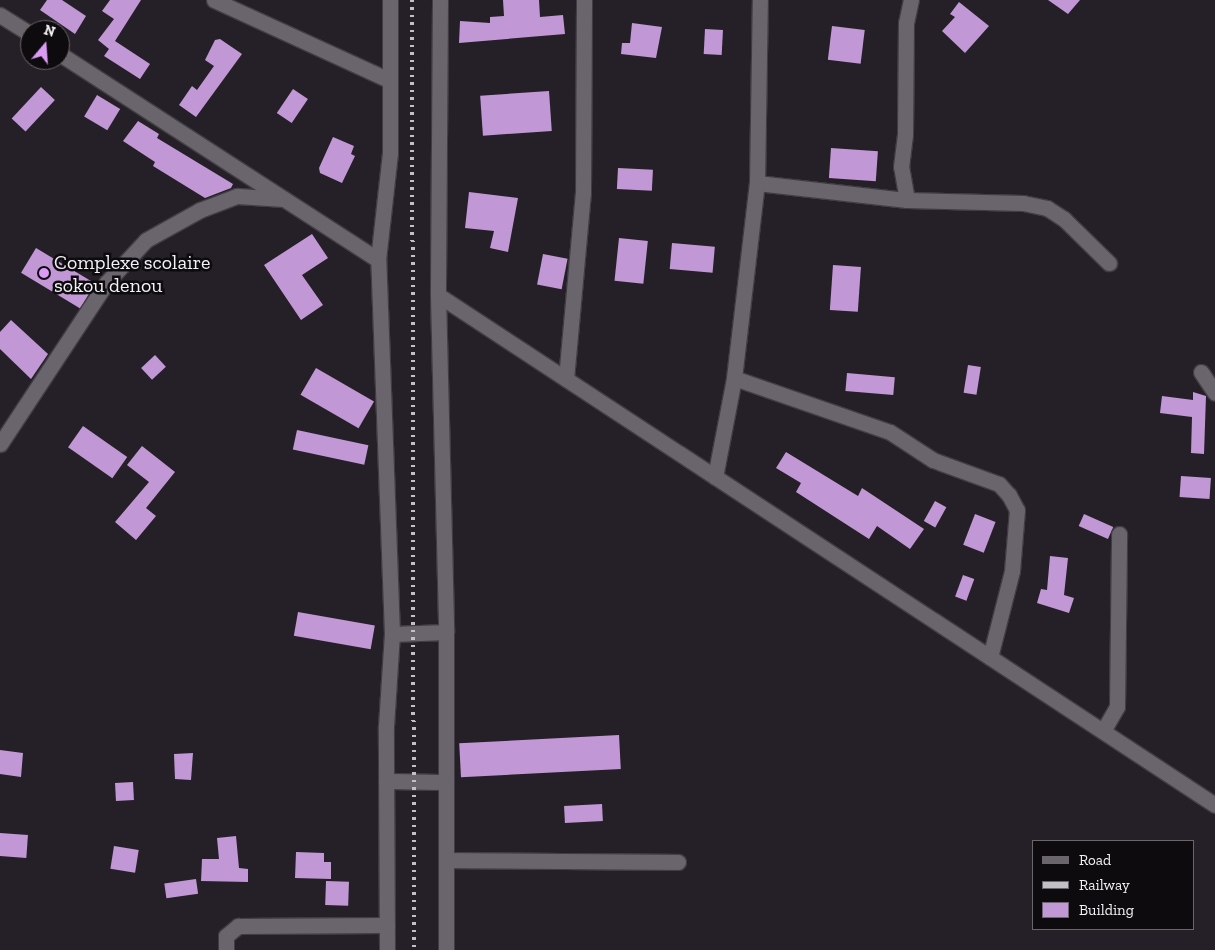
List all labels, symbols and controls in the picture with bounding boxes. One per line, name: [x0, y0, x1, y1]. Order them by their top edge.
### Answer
north arrow: [20, 20, 70, 70]
text: N: [42, 21, 57, 41]
place label: Complexe scolaire sokou denou: [54, 250, 210, 297]
marker: Complexe scolaire sokou denou: [38, 267, 50, 279]
legend: [1032, 840, 1195, 930]
text: Road: [1079, 851, 1111, 869]
text: Railway: [1079, 876, 1130, 894]
text: Building: [1079, 901, 1134, 919]

